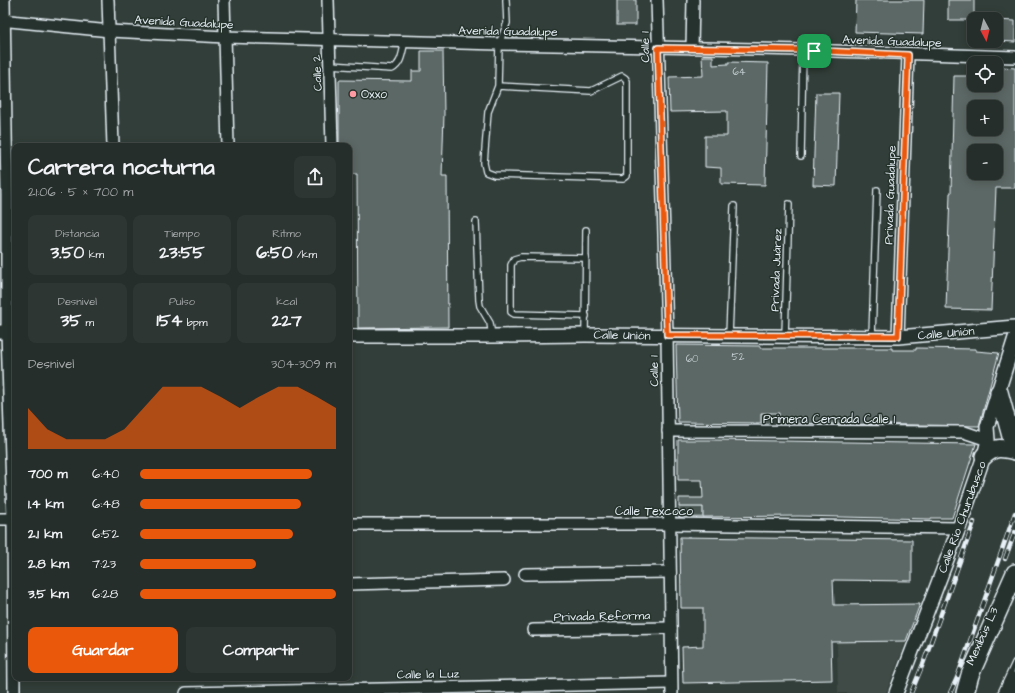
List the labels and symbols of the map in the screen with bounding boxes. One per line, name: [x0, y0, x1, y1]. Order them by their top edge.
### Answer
street label: Avenida Guadalupe: [134, 11, 234, 34]
north arrow: [967, 12, 1003, 48]
street label: Avenida Guadalupe: [458, 22, 558, 41]
street label: Calle 1: [637, 31, 654, 63]
street label: Avenida Guadalupe: [842, 31, 942, 52]
pin: [797, 34, 831, 68]
street label: Calle 2: [308, 54, 327, 92]
house number: 64: [732, 65, 746, 79]
place label: Oxxo: [361, 86, 387, 103]
marker: Oxxo: [348, 89, 358, 99]
street label: Privada Guadalupe: [880, 145, 901, 245]
street label: Privada Juárez: [767, 228, 786, 312]
street label: Calle Unión: [917, 323, 975, 344]
street label: Calle Unión: [593, 327, 651, 344]
house number: 52: [732, 350, 745, 364]
house number: 60: [686, 352, 698, 366]
street label: Calle 1: [646, 355, 663, 387]
street label: Primera Cerrada Calle 1: [763, 411, 895, 428]
street label: Calle Río Churubusco: [934, 459, 991, 576]
street label: Calle Texcoco: [615, 503, 693, 520]
street label: Mexibús L3: [962, 604, 1003, 668]
street label: Privada Reforma: [554, 607, 650, 626]
street label: Calle la Luz: [396, 665, 460, 684]

